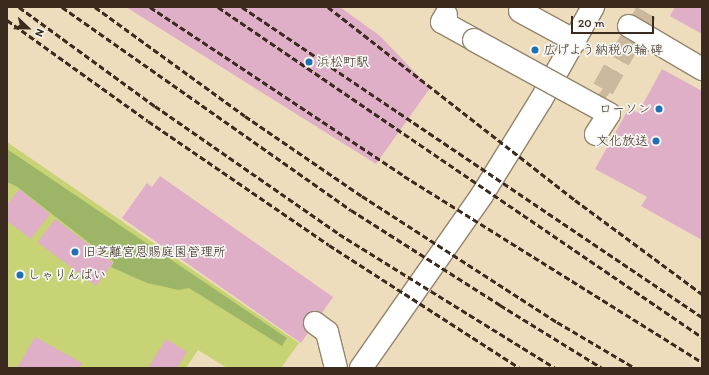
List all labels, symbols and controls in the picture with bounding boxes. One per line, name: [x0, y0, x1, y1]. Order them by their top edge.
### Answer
north arrow: [8, 8, 48, 48]
scale bar: [573, 8, 656, 34]
text: 20 m: [578, 16, 605, 30]
text: N: [32, 27, 47, 39]
place label: 広げよう納税の輪 碑: [543, 42, 663, 58]
marker: 広げよう納税の輪 碑: [530, 45, 540, 55]
place label: 浜松町駅: [317, 54, 369, 70]
marker: 浜松町駅: [304, 57, 314, 67]
place label: ローソン: [599, 101, 651, 117]
marker: ローソン: [654, 104, 664, 114]
place label: 文化放送: [596, 133, 648, 149]
marker: 文化放送: [651, 136, 661, 146]
place label: 旧芝離宮恩賜庭園管理所: [83, 244, 226, 260]
marker: 旧芝離宮恩賜庭園管理所: [70, 247, 80, 257]
place label: しゃりんばい: [28, 267, 106, 283]
marker: しゃりんばい: [15, 270, 25, 280]

